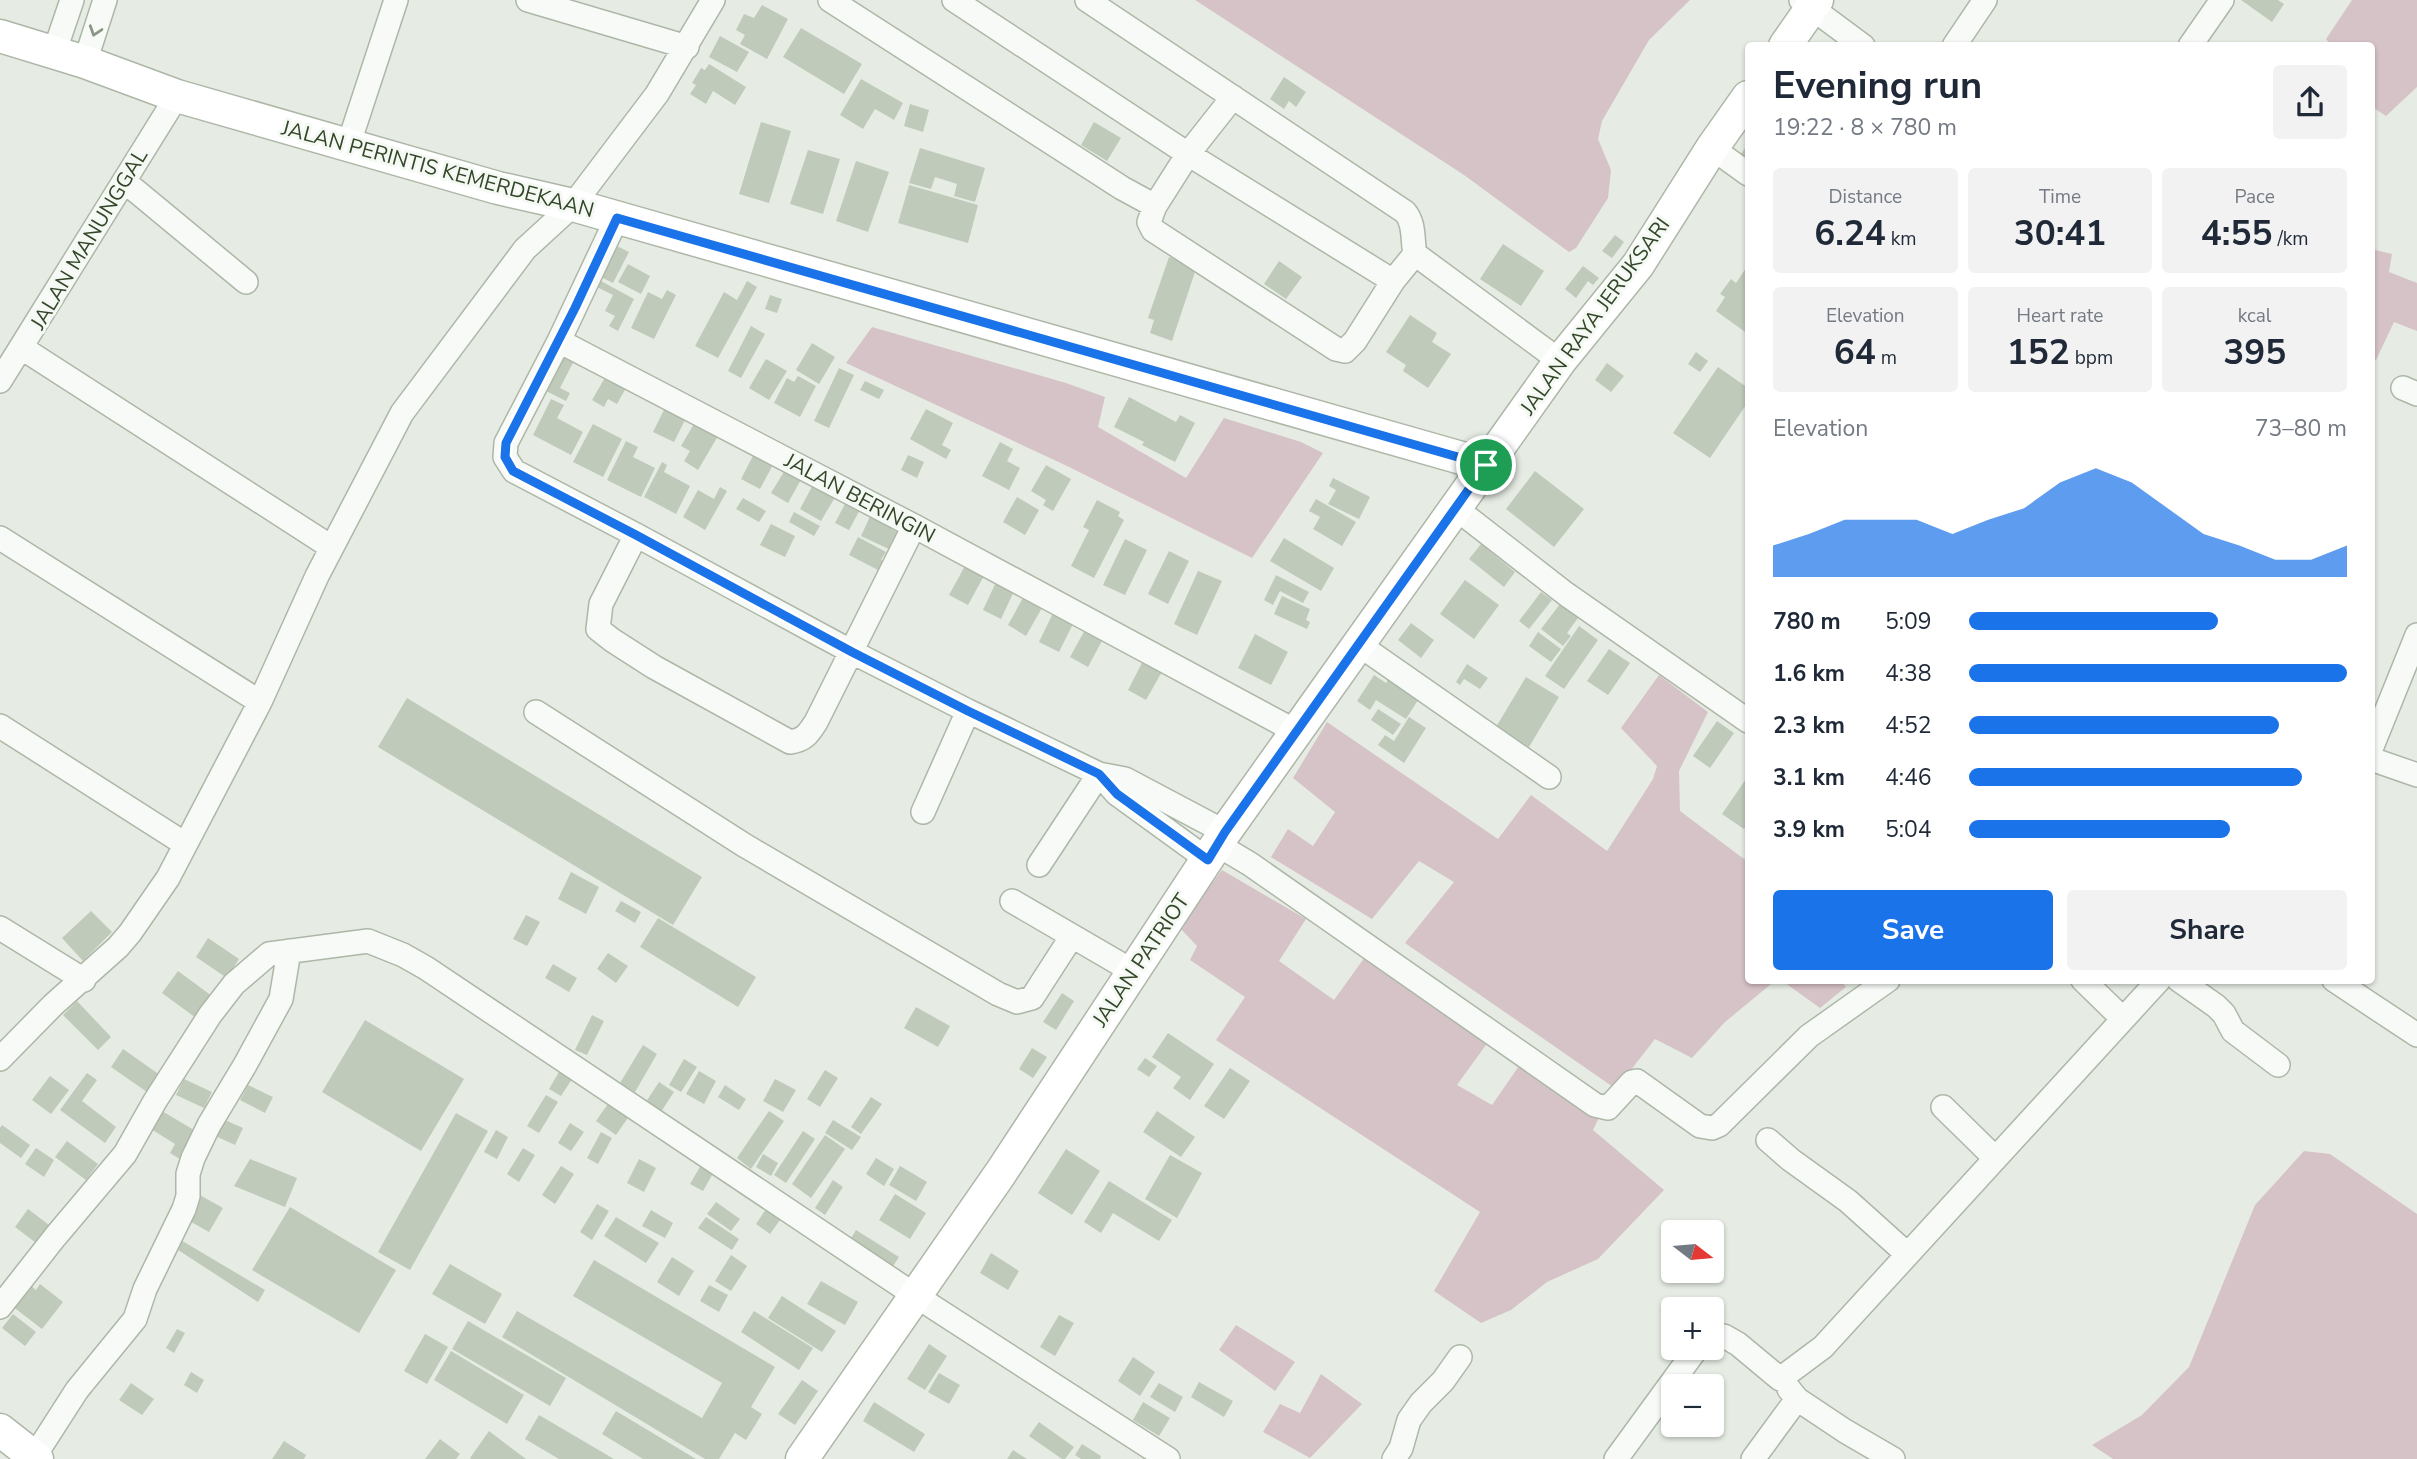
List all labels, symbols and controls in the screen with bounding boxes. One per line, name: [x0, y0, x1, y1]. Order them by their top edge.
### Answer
one-way arrow: [89, 24, 103, 36]
text: Evening run: [1773, 60, 1982, 111]
button: share: [2273, 65, 2347, 139]
text: 19:22 · 8 × 780 m: [1773, 112, 1957, 143]
street label: JALAN PERINTIS KEMERDEKAAN: [278, 114, 597, 224]
street label: JALAN MANUNGGAL: [23, 143, 154, 335]
text: Distance: [1828, 184, 1902, 210]
text: Time: [2039, 184, 2081, 210]
text: Pace: [2234, 184, 2275, 210]
text: 6.24: [1814, 210, 1886, 257]
text: 30:41: [2014, 210, 2106, 257]
text: 4:55: [2201, 210, 2273, 257]
street label: JALAN RAYA JERUKSARI: [1513, 212, 1676, 421]
text: km: [1886, 226, 1917, 252]
text: /km: [2273, 226, 2308, 252]
text: Elevation: [1826, 303, 1905, 329]
text: Heart rate: [2017, 303, 2103, 329]
text: kcal: [2238, 303, 2272, 329]
text: 64: [1834, 329, 1876, 376]
text: 152: [2007, 329, 2070, 376]
text: 395: [2223, 329, 2286, 376]
text: m: [1876, 345, 1897, 371]
text: bpm: [2070, 345, 2113, 371]
text: Elevation: [1773, 413, 1868, 444]
text: 73–80 m: [2255, 413, 2347, 444]
pin: [1456, 435, 1516, 495]
street label: JALAN BERINGIN: [779, 446, 940, 550]
icon: arrive: [1467, 446, 1505, 484]
text: 780 m: [1773, 606, 1841, 637]
text: 5:09: [1885, 606, 1932, 637]
text: 1.6 km: [1773, 658, 1845, 689]
text: 4:38: [1885, 658, 1932, 689]
text: 2.3 km: [1773, 710, 1845, 741]
text: 4:52: [1885, 710, 1932, 741]
text: 3.1 km: [1773, 762, 1845, 793]
text: 4:46: [1885, 762, 1932, 793]
text: 3.9 km: [1773, 814, 1845, 845]
text: 5:04: [1885, 814, 1932, 845]
street label: JALAN PATRIOT: [1086, 888, 1196, 1033]
button: Save: [1773, 890, 2053, 970]
button: Share: [2067, 890, 2347, 970]
north arrow: [1661, 1220, 1724, 1283]
map controls: [1661, 1220, 1724, 1437]
button: +: [1661, 1297, 1724, 1360]
button: −: [1661, 1374, 1724, 1437]

